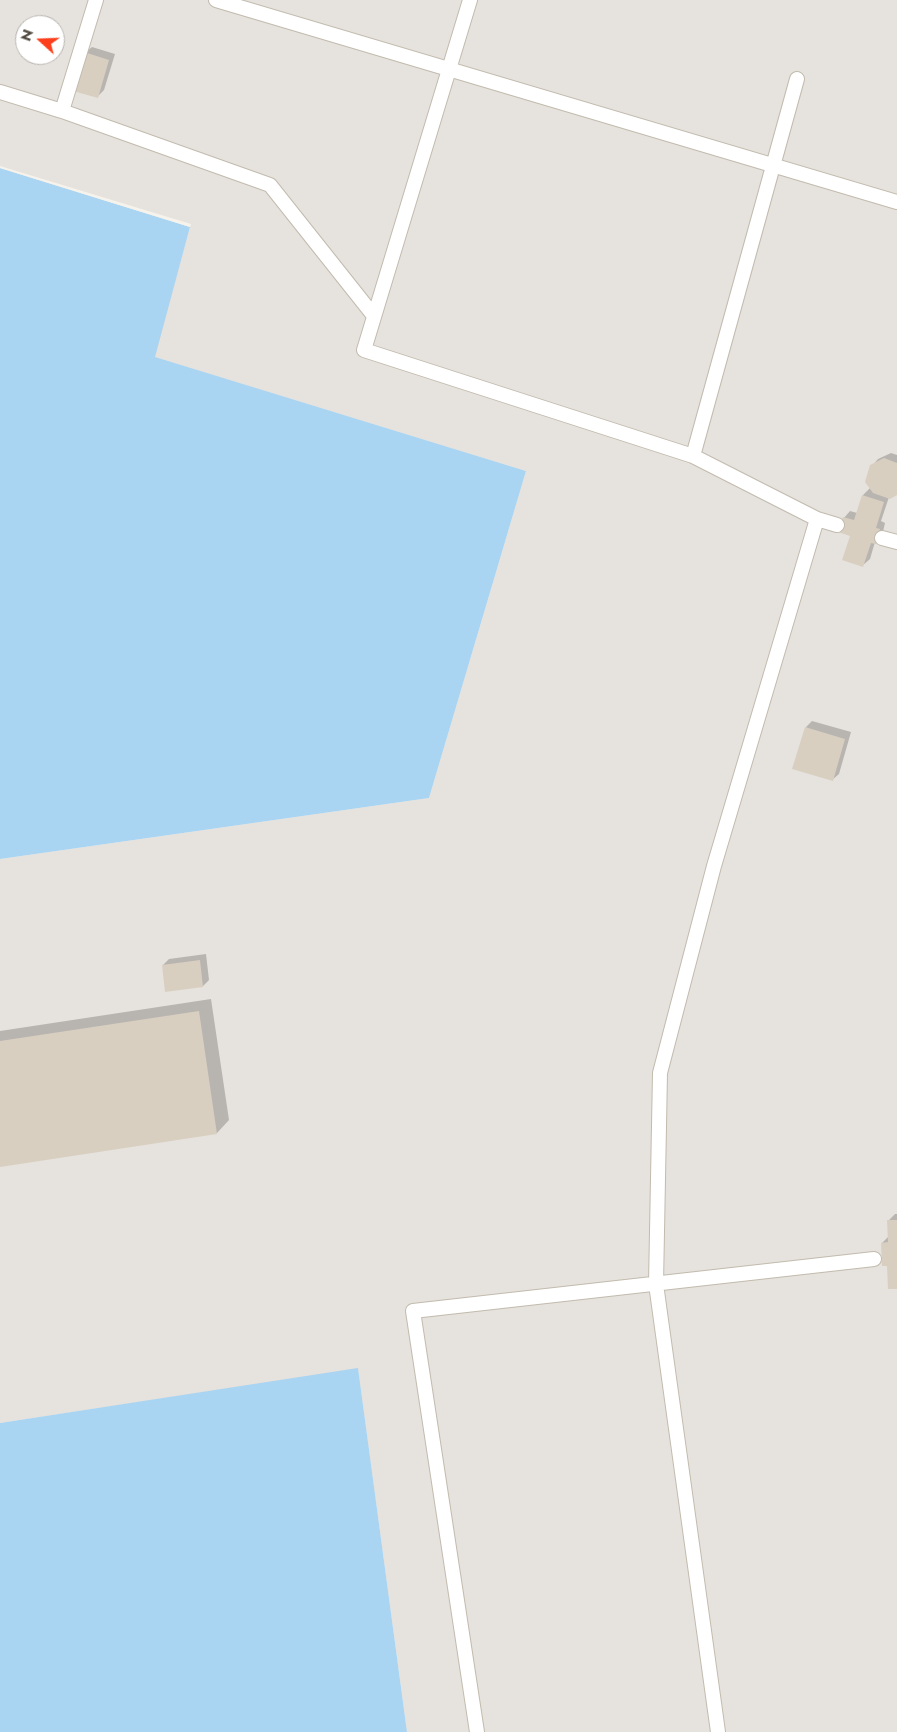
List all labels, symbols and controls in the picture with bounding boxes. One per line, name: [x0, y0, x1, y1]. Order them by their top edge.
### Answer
north arrow: [15, 15, 65, 65]
text: N: [16, 27, 38, 44]

